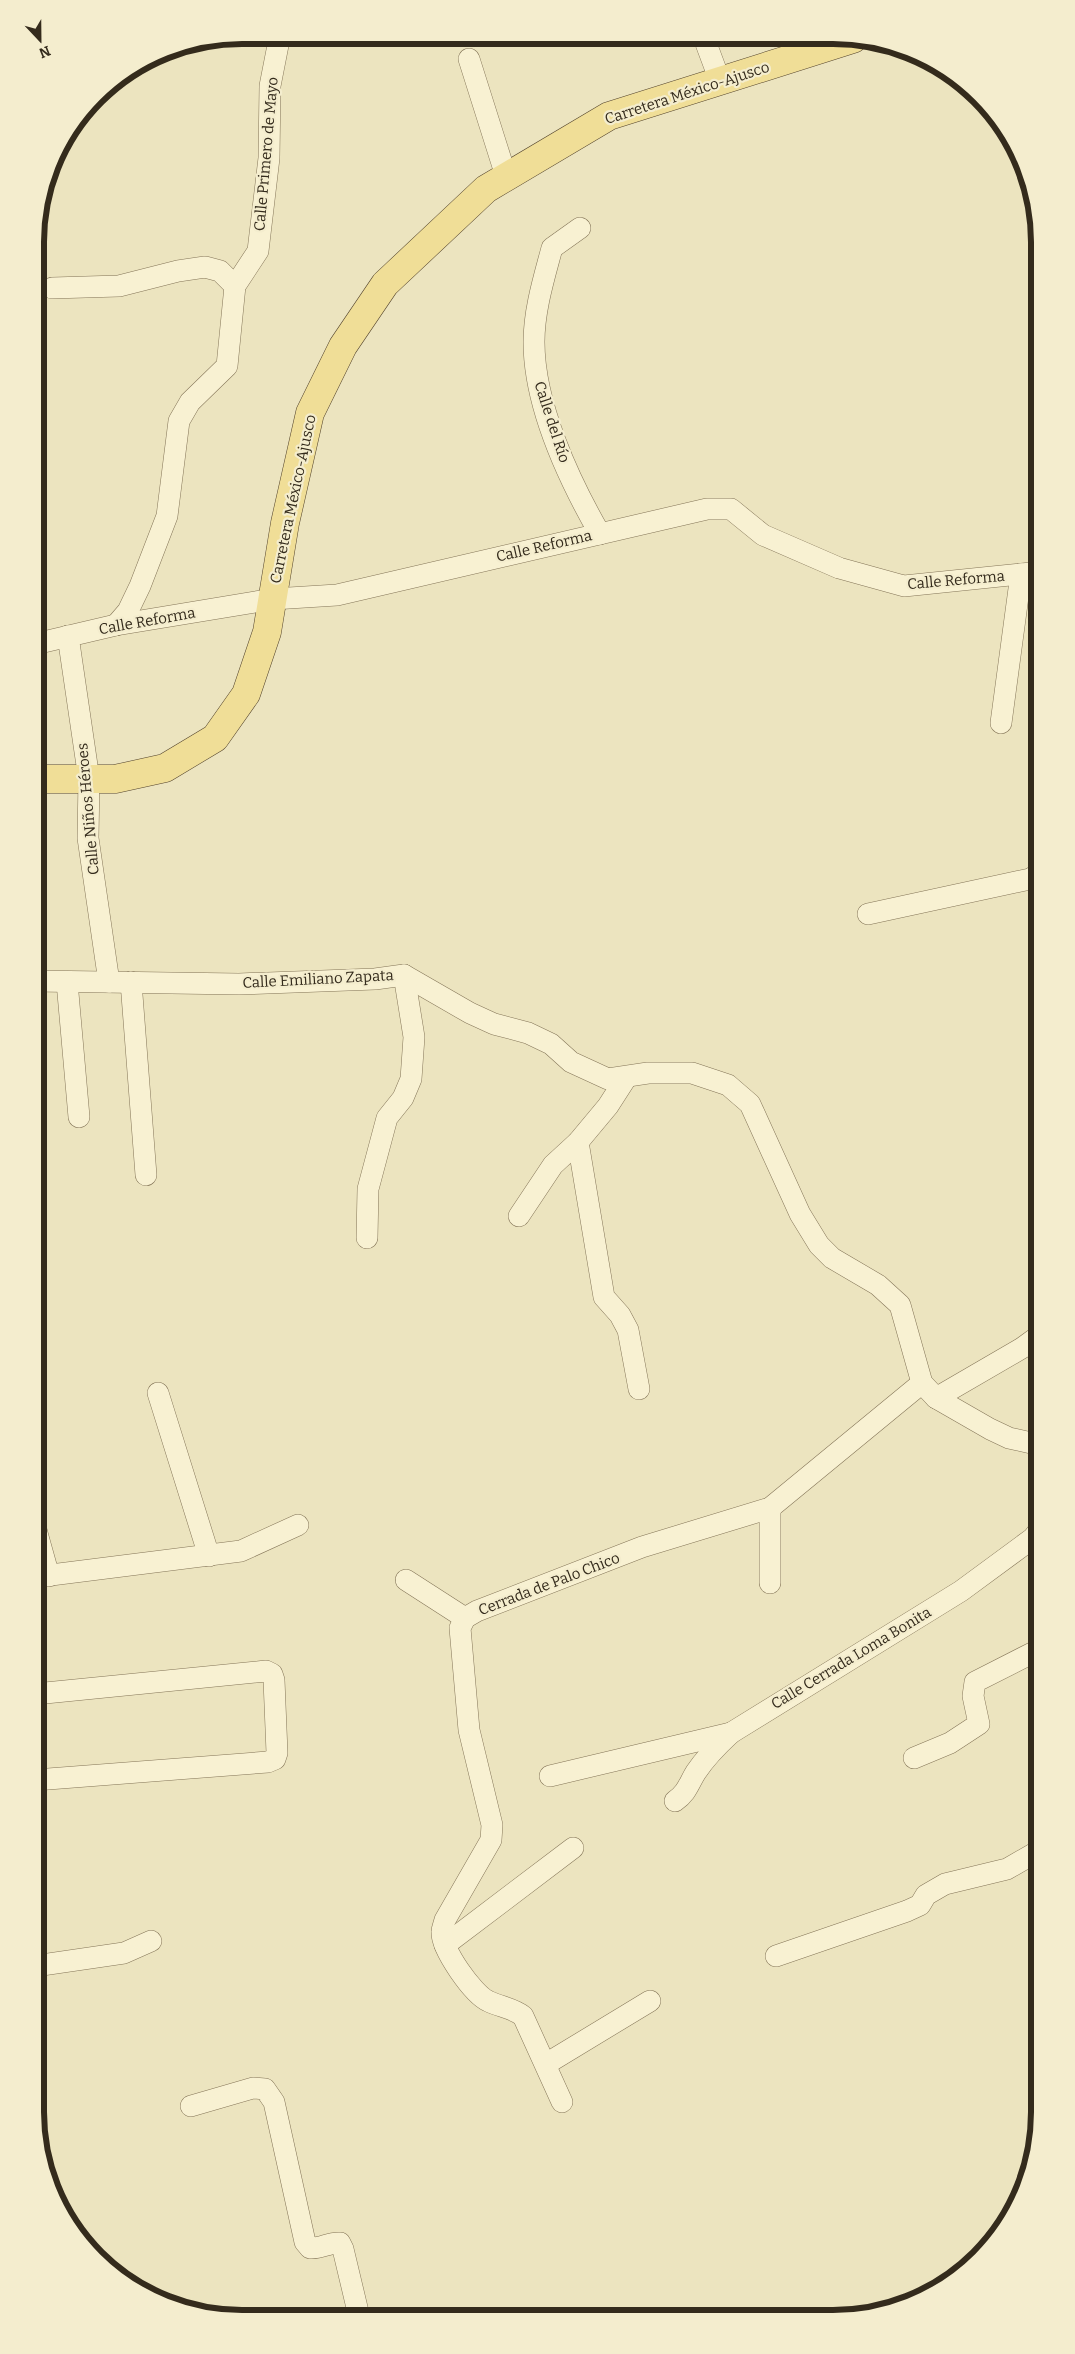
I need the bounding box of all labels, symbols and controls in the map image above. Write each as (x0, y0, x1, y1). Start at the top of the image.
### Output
north arrow (15, 15, 65, 65)
text: N (36, 42, 53, 62)
street label: Carretera México-Ajusco (602, 58, 772, 128)
street label: Calle Primero de Mayo (250, 76, 282, 232)
street label: Calle del Río (530, 379, 574, 465)
street label: Carretera México-Ajusco (266, 413, 320, 585)
street label: Calle Reforma (494, 526, 594, 566)
street label: Calle Reforma (906, 567, 1006, 593)
street label: Calle Reforma (97, 604, 197, 638)
street label: Calle Niños Héroes (73, 742, 103, 876)
street label: Calle Emiliano Zapata (242, 966, 394, 992)
street label: Cerrada de Palo Chico (476, 1549, 622, 1619)
street label: Calle Cerrada Loma Bonita (768, 1603, 934, 1713)

